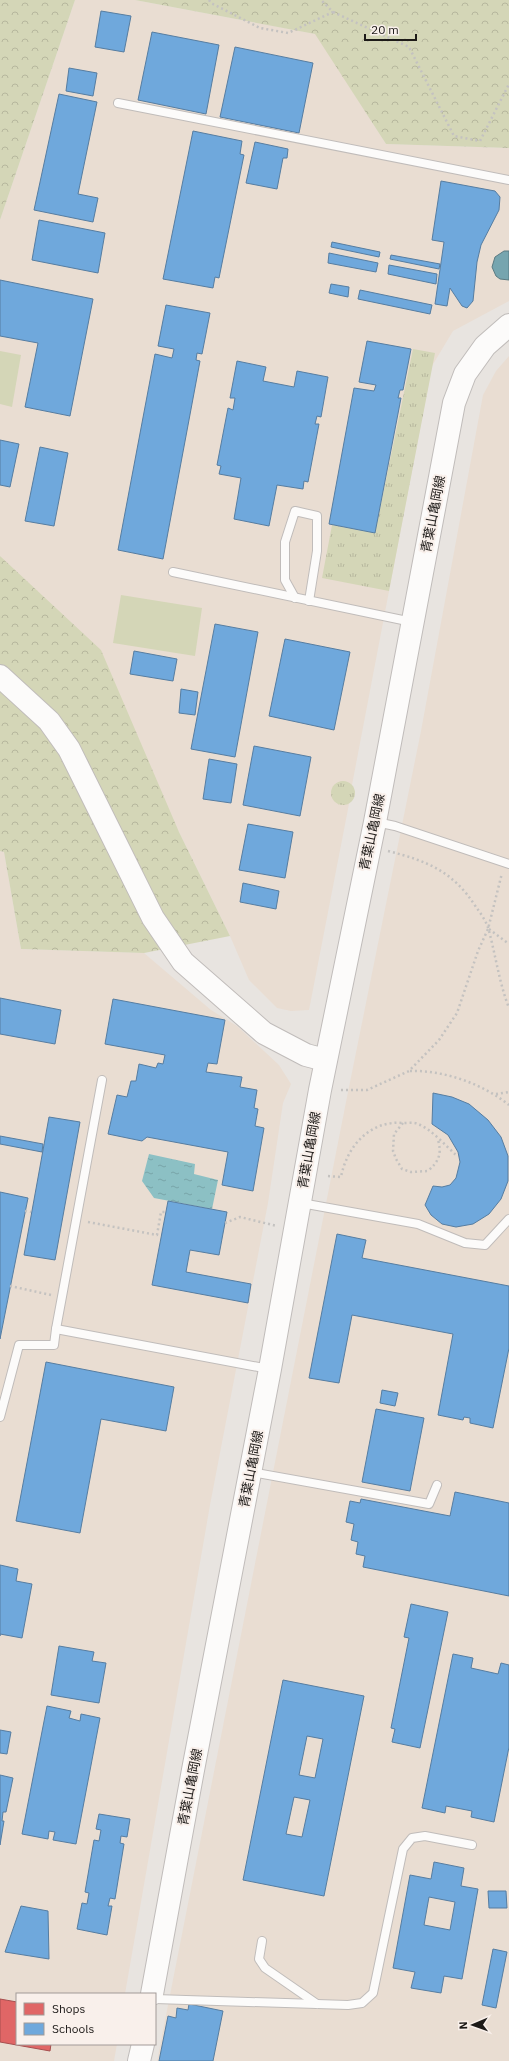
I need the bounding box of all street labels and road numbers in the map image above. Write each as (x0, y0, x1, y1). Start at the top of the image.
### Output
street label: 青葉山亀岡線 (417, 474, 449, 554)
street label: 青葉山亀岡線 (356, 792, 388, 872)
street label: 青葉山亀岡線 (294, 1110, 324, 1190)
street label: 青葉山亀岡線 (235, 1429, 267, 1509)
street label: 青葉山亀岡線 (174, 1747, 206, 1827)

